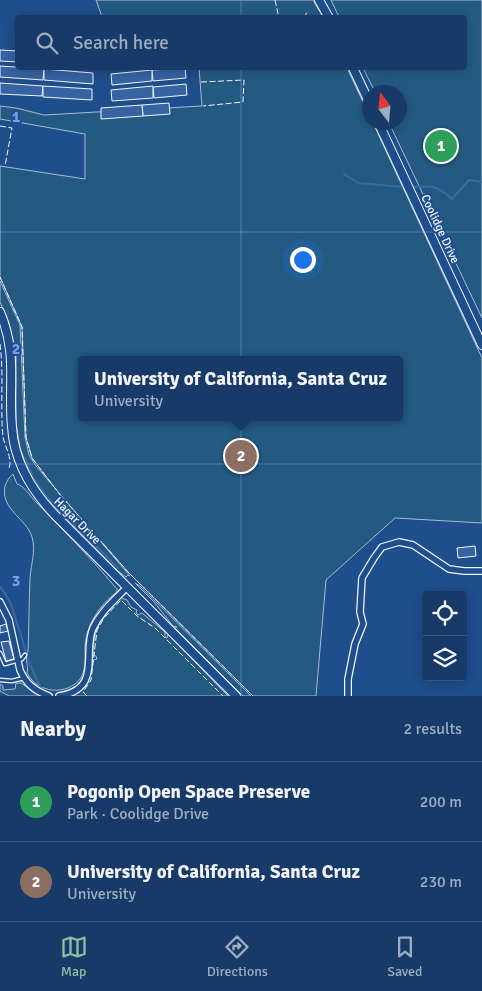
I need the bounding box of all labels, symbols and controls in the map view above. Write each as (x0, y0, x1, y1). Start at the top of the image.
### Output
search box (15, 15, 467, 70)
icon: search (33, 29, 61, 57)
text: Search here (73, 31, 169, 55)
north arrow (362, 85, 407, 130)
text: 1 (12, 107, 21, 127)
pin: 1 (425, 127, 457, 165)
street label: Coolidge Drive (417, 192, 463, 266)
your location (290, 247, 316, 273)
text: 2 (12, 339, 20, 359)
popup (78, 356, 403, 421)
text: University of California, Santa Cruz (94, 367, 387, 391)
text: University (94, 391, 163, 411)
pin: 2 (225, 437, 257, 475)
street label: Hagar Drive (50, 494, 104, 548)
text: 3 (12, 571, 20, 591)
map controls (422, 591, 467, 681)
button: locate (422, 591, 467, 636)
button: layers (422, 636, 467, 681)
text: Nearby (20, 716, 86, 742)
text: 2 results (403, 719, 462, 739)
text: Pogonip Open Space Preserve (67, 780, 310, 804)
text: 1 (32, 792, 40, 812)
text: 200 m (420, 792, 462, 812)
text: Park · Coolidge Drive (67, 804, 209, 824)
text: University of California, Santa Cruz (67, 860, 360, 884)
text: 2 (32, 872, 40, 892)
text: 230 m (420, 872, 462, 892)
text: University (67, 884, 136, 904)
tab: Map (60, 933, 88, 980)
tab: Directions (207, 933, 268, 980)
tab: Saved (387, 933, 422, 980)

